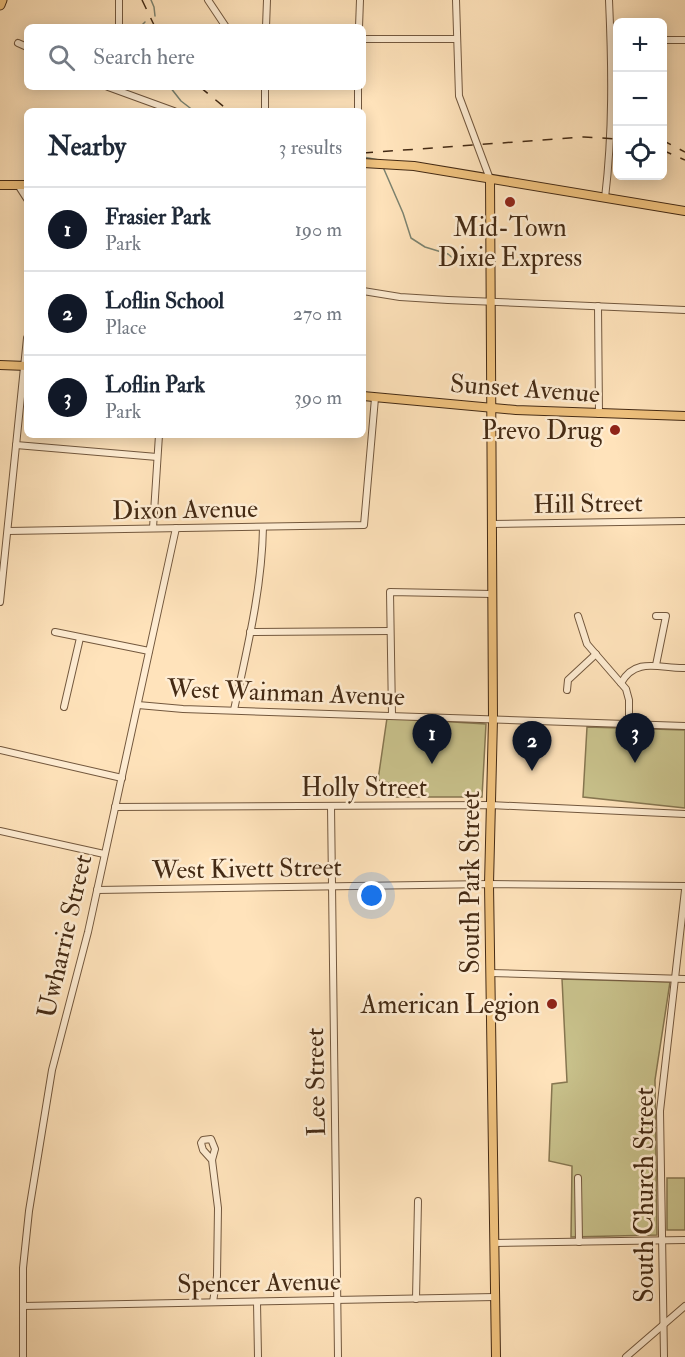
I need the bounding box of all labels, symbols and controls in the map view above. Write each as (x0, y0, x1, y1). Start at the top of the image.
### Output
map controls (613, 18, 667, 180)
button: + (613, 18, 667, 72)
search box (24, 24, 366, 90)
icon: search (45, 41, 78, 74)
text: Search here (93, 43, 195, 71)
button: − (613, 72, 667, 126)
button: locate (613, 126, 667, 180)
text: Nearby (48, 131, 126, 163)
text: 3 results (279, 135, 342, 160)
marker: Mid-Town Dixie Express (503, 195, 517, 209)
text: Frasier Park (105, 203, 211, 231)
place label: Mid-Town Dixie Express (438, 212, 582, 275)
text: 1 (64, 217, 71, 242)
text: 190 m (295, 217, 342, 242)
text: Park (105, 231, 141, 256)
text: Loflin School (105, 287, 224, 315)
text: 2 (62, 301, 73, 326)
text: 270 m (293, 301, 342, 326)
text: Place (105, 315, 146, 340)
street label: Sunset Avenue (449, 368, 601, 410)
text: Loflin Park (105, 371, 205, 399)
text: 3 (64, 385, 71, 410)
text: 390 m (294, 385, 342, 410)
text: Park (105, 399, 141, 424)
place label: Prevo Drug (481, 415, 604, 447)
marker: Prevo Drug (608, 423, 622, 437)
street label: Hill Street (533, 487, 643, 521)
street label: Dixon Avenue (112, 493, 258, 527)
street label: West Wainman Avenue (165, 673, 406, 713)
pin: 1 (412, 714, 452, 764)
pin: 3 (616, 714, 654, 763)
pin: 2 (512, 722, 552, 771)
street label: Holly Street (301, 772, 427, 804)
street label: South Park Street (455, 790, 487, 974)
street label: Uwharrie Street (31, 851, 99, 1021)
street label: West Kivett Street (151, 851, 342, 887)
your location (357, 881, 386, 910)
place label: American Legion (360, 989, 540, 1021)
marker: American Legion (545, 997, 559, 1011)
street label: Lee Street (299, 1027, 333, 1137)
street label: South Church Street (629, 1087, 661, 1303)
street label: Spencer Avenue (177, 1266, 341, 1301)

